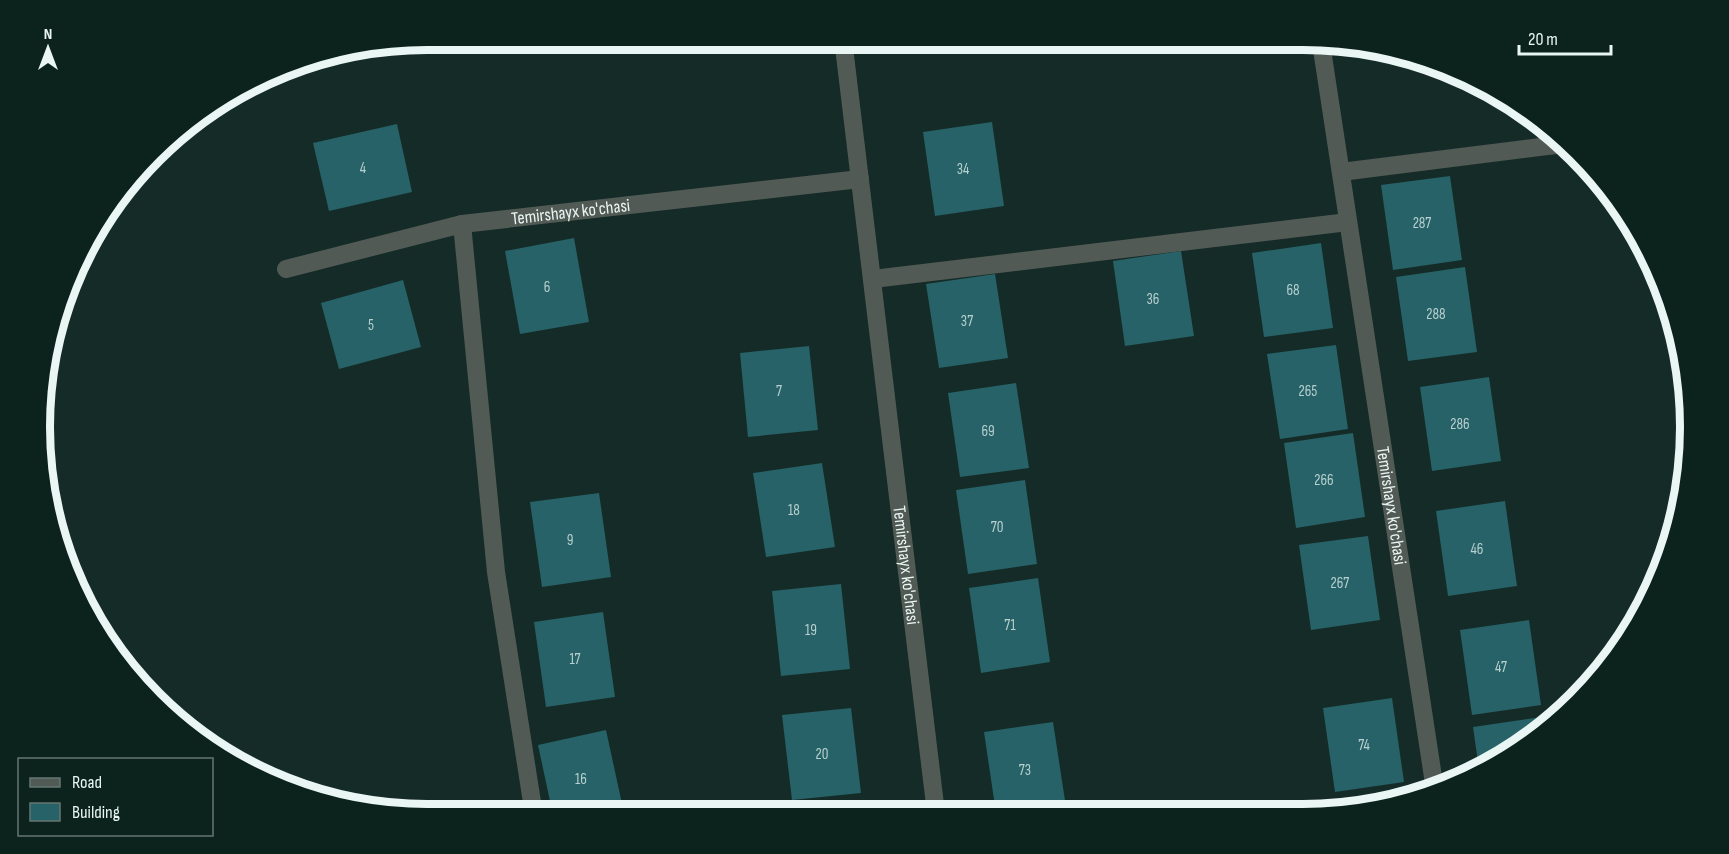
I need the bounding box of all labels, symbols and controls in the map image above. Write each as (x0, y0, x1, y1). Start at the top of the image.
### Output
north arrow (18, 18, 78, 78)
scale bar (1519, 18, 1610, 56)
text: N (44, 25, 52, 44)
text: 20 m (1528, 29, 1558, 50)
house number: 4 (360, 159, 366, 178)
house number: 34 (957, 160, 969, 179)
street label: Temirshayx ko'chasi (510, 195, 631, 229)
house number: 287 (1413, 214, 1431, 233)
house number: 6 (544, 278, 550, 297)
house number: 68 (1286, 281, 1300, 300)
house number: 36 (1147, 290, 1159, 309)
house number: 288 (1426, 305, 1446, 324)
house number: 37 (961, 312, 973, 331)
house number: 5 (368, 316, 374, 335)
house number: 7 (776, 382, 782, 401)
house number: 265 (1299, 382, 1317, 401)
house number: 286 (1450, 415, 1470, 434)
house number: 69 (981, 422, 995, 441)
street label: Temirshayx ko'chasi (1372, 445, 1411, 566)
house number: 266 (1314, 471, 1334, 490)
house number: 18 (788, 501, 800, 520)
street label: Temirshayx ko'chasi (889, 505, 924, 626)
house number: 70 (991, 518, 1003, 537)
house number: 9 (567, 531, 573, 550)
house number: 46 (1471, 540, 1483, 559)
house number: 267 (1331, 574, 1349, 593)
house number: 71 (1004, 616, 1016, 635)
house number: 19 (805, 621, 817, 640)
house number: 17 (569, 650, 581, 669)
house number: 47 (1495, 658, 1507, 677)
house number: 74 (1358, 736, 1370, 755)
house number: 20 (816, 745, 828, 764)
legend (18, 758, 213, 836)
house number: 73 (1019, 761, 1031, 780)
house number: 16 (575, 770, 587, 789)
text: Road (72, 772, 102, 793)
text: Building (72, 802, 120, 823)

